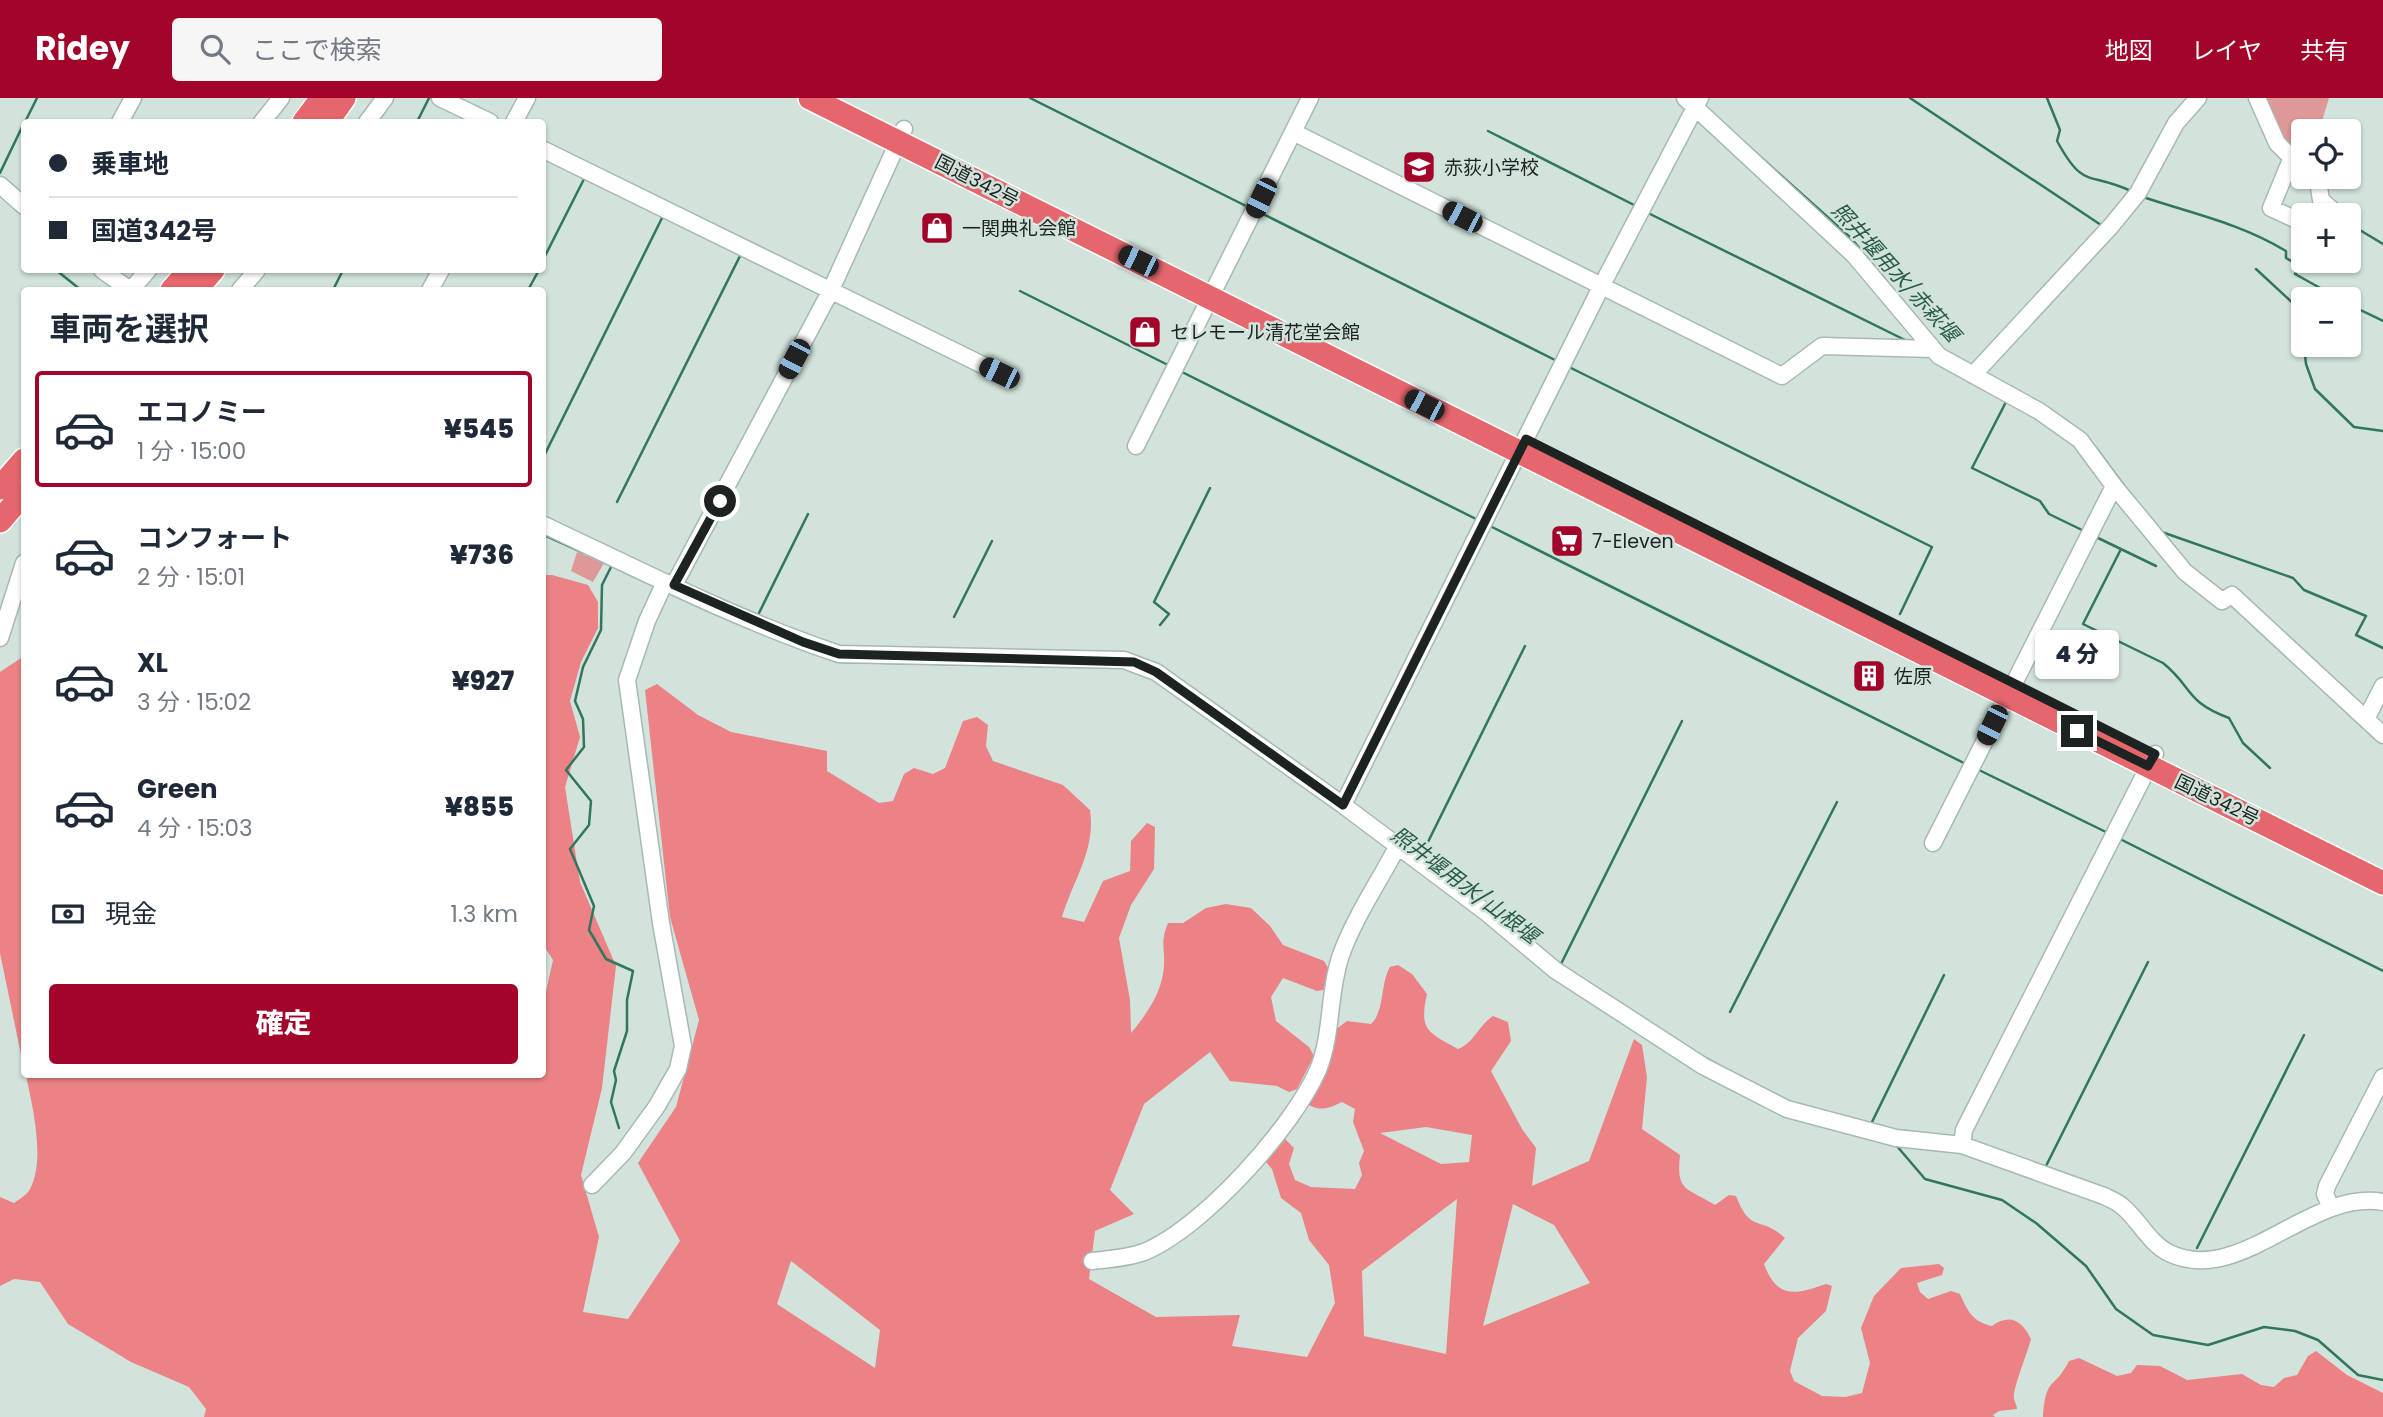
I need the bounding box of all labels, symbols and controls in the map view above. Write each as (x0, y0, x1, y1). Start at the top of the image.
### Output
search box (172, 18, 662, 81)
text: Ridey (35, 25, 130, 72)
icon: search (196, 30, 234, 68)
text: ここで検索 (252, 32, 382, 68)
text: 地図 (2105, 34, 2153, 67)
text: レイヤ (2191, 34, 2262, 67)
text: 共有 (2300, 34, 2348, 67)
map controls (2291, 119, 2361, 357)
button: locate (2291, 119, 2361, 189)
text: 乗車地 (91, 146, 169, 182)
street label: 国道342号 (930, 148, 1024, 214)
school or university icon: 赤荻小学校 (1400, 148, 1438, 186)
place label: 赤荻小学校 (1444, 154, 1539, 181)
car (1243, 175, 1280, 221)
water label: 照井堰用水/赤萩堰 (1826, 196, 1969, 351)
car (1439, 198, 1486, 236)
button: + (2291, 203, 2361, 273)
shop icon: 一関典礼会館 (918, 209, 956, 247)
text: 国道342号 (91, 213, 217, 249)
place label: 一関典礼会館 (962, 215, 1076, 242)
car (1115, 242, 1162, 280)
button: − (2291, 287, 2361, 357)
text: 車両を選択 (49, 306, 209, 351)
shop icon: セレモール清花堂会館 (1126, 313, 1164, 351)
place label: セレモール清花堂会館 (1170, 319, 1360, 346)
car (775, 336, 814, 382)
car (976, 354, 1023, 392)
car (1401, 386, 1448, 424)
text: エコノミー (137, 394, 267, 430)
icon: car (53, 398, 116, 461)
text: ¥545 (444, 411, 514, 447)
text: 1 分 · 15:00 (137, 435, 246, 467)
route start (704, 485, 736, 517)
text: コンフォート (137, 520, 292, 556)
supermarket icon: 7-Eleven (1548, 522, 1586, 560)
icon: car (53, 524, 116, 587)
place label: 7-Eleven (1592, 528, 1674, 555)
text: ¥736 (450, 537, 514, 573)
text: 2 分 · 15:01 (137, 561, 245, 593)
callout: 4 分 (2035, 630, 2119, 678)
text: 4 分 (2055, 638, 2099, 670)
text: XL (137, 645, 168, 681)
icon: car (53, 650, 116, 713)
building icon: 佐原 (1850, 657, 1888, 695)
text: ¥927 (452, 663, 514, 699)
place label: 佐原 (1894, 663, 1932, 690)
text: 3 分 · 15:02 (137, 686, 251, 718)
car (1974, 702, 2011, 748)
route end (2061, 715, 2093, 747)
street label: 国道342号 (2170, 768, 2264, 832)
text: Green (137, 771, 218, 807)
icon: car (53, 776, 116, 839)
text: ¥855 (445, 789, 514, 825)
text: 4 分 · 15:03 (137, 812, 252, 844)
water label: 照井堰用水/山根堰 (1385, 820, 1548, 953)
icon: cash (49, 895, 87, 933)
text: 現金 (105, 896, 157, 932)
text: 1.3 km (451, 898, 518, 930)
button: 確定 (49, 984, 518, 1064)

